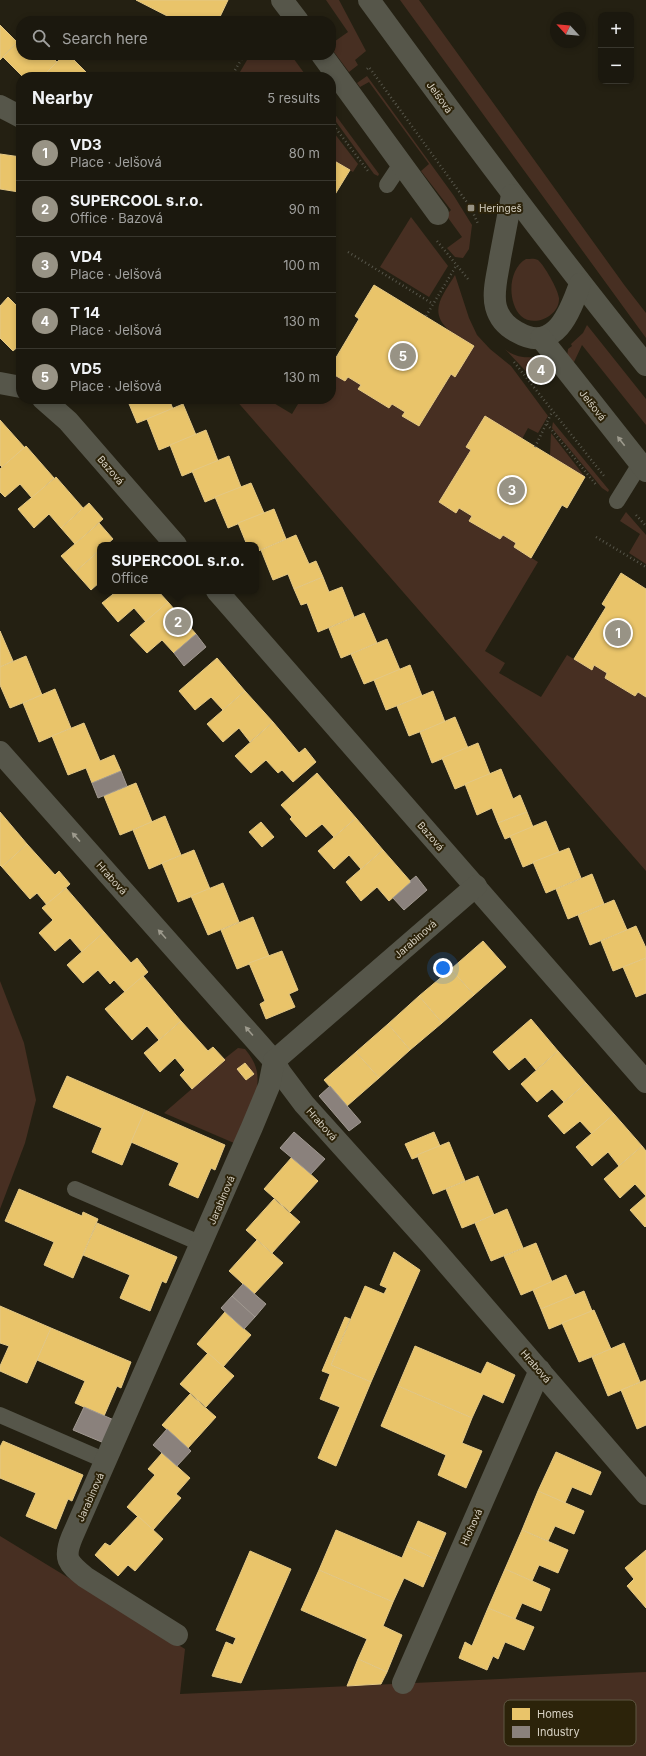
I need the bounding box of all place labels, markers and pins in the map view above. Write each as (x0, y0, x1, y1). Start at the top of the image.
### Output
place label: Heringeš (479, 202, 522, 214)
marker: Heringeš (466, 203, 476, 213)
pin: 5 (390, 341, 416, 371)
pin: 4 (528, 355, 554, 385)
pin: 3 (499, 475, 525, 505)
pin: 2 (165, 607, 191, 637)
pin: 1 (605, 618, 631, 648)

